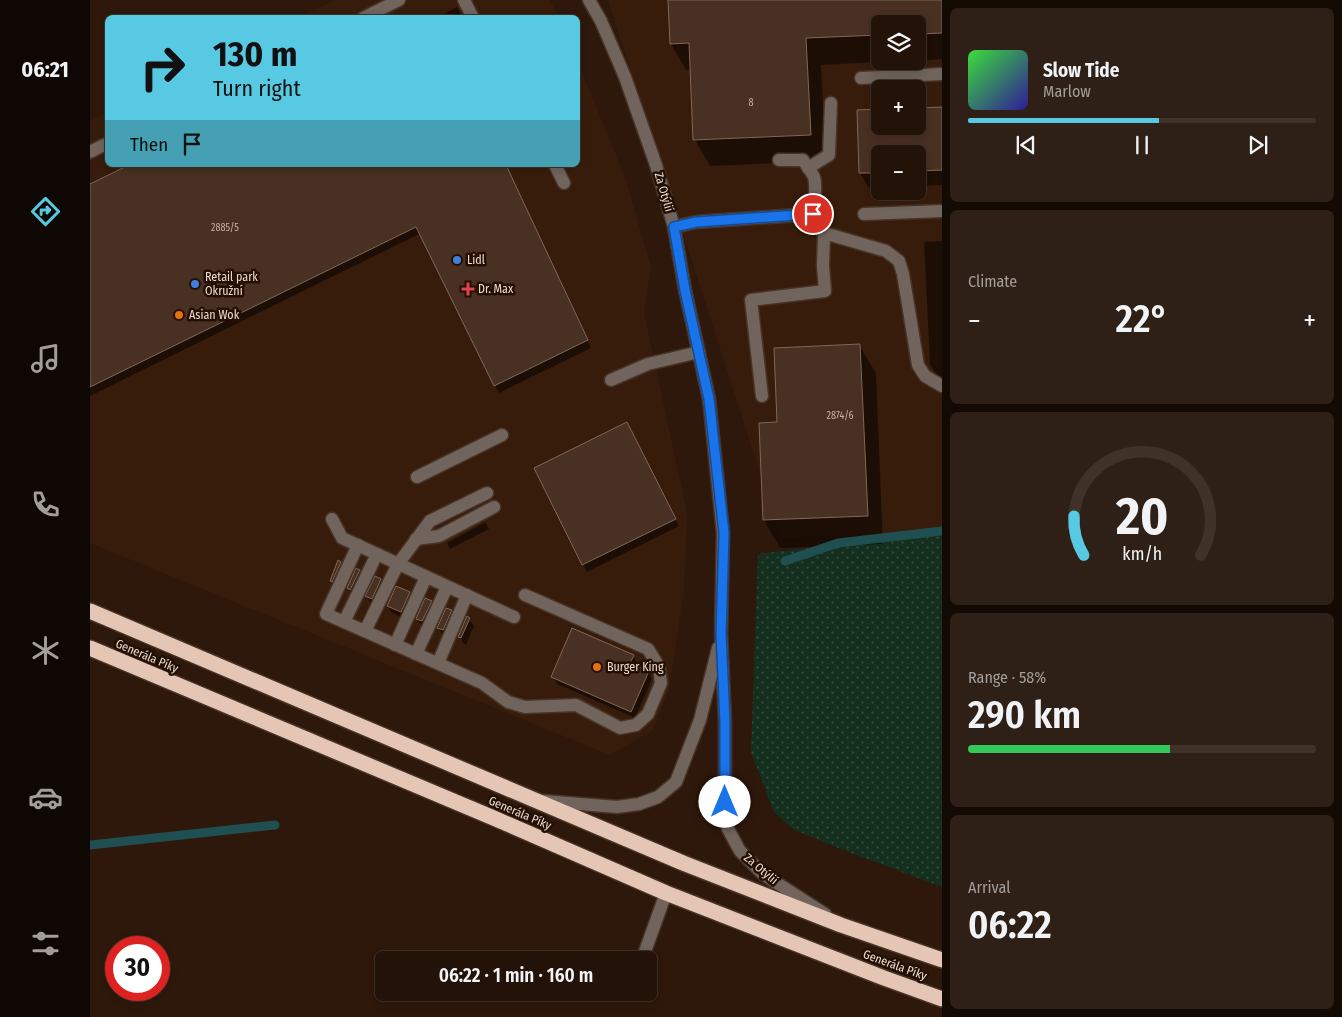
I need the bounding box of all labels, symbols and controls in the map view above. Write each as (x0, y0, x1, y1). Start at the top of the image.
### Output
map controls (871, 15, 926, 200)
button: layers (871, 15, 926, 70)
text: 130 m (213, 33, 297, 75)
icon: right (130, 35, 195, 100)
text: 06:21 (21, 56, 69, 83)
text: Slow Tide (1043, 59, 1119, 82)
text: Turn right (213, 75, 301, 102)
button: + (871, 80, 926, 135)
text: Marlow (1043, 82, 1091, 101)
house number: 8 (749, 97, 754, 109)
icon: arrive (178, 130, 206, 158)
icon: previous (1012, 131, 1040, 159)
icon: pause (1128, 131, 1156, 159)
icon: next (1244, 131, 1272, 159)
text: Then (130, 133, 168, 156)
button: − (871, 145, 926, 200)
street label: Za Otýlií (652, 171, 676, 213)
pin (792, 193, 834, 235)
icon: directions (28, 194, 63, 229)
icon: arrive (799, 200, 827, 228)
house number: 2885/5 (211, 222, 239, 234)
place label: Lidl (467, 253, 485, 267)
marker: Lidl (451, 254, 463, 266)
place label: Retail park Okružní (205, 270, 258, 298)
text: Climate (968, 272, 1017, 291)
marker: Retail park Okružní (189, 278, 201, 290)
place label: Dr. Max (478, 282, 514, 296)
marker: Dr. Max (462, 283, 474, 295)
text: 22° (1116, 296, 1168, 342)
text: − (968, 304, 981, 337)
text: + (1303, 304, 1316, 337)
place label: Asian Wok (189, 308, 240, 322)
marker: Asian Wok (173, 309, 185, 321)
icon: music (28, 341, 63, 376)
house number: 2874/6 (827, 410, 854, 422)
text: 20 (1115, 485, 1168, 548)
icon: phone (28, 487, 63, 522)
text: km/h (1122, 543, 1162, 565)
icon: climate (28, 633, 63, 668)
street label: Generála Píky (113, 636, 181, 676)
place label: Burger King (607, 660, 664, 674)
marker: Burger King (591, 661, 603, 673)
text: Range · 58% (968, 668, 1046, 687)
text: 290 km (968, 692, 1081, 738)
position arrow (698, 775, 750, 827)
icon: car (28, 780, 63, 815)
street label: Generála Píky (486, 793, 554, 833)
street label: Za Otýlií (741, 851, 781, 887)
text: Arrival (968, 878, 1010, 897)
text: 06:22 (968, 902, 1052, 948)
icon: filters (28, 926, 63, 961)
speed limit sign: 30 (105, 936, 170, 1001)
street label: Generála Píky (861, 947, 929, 983)
text: 06:22 · 1 min · 160 m (439, 964, 593, 987)

